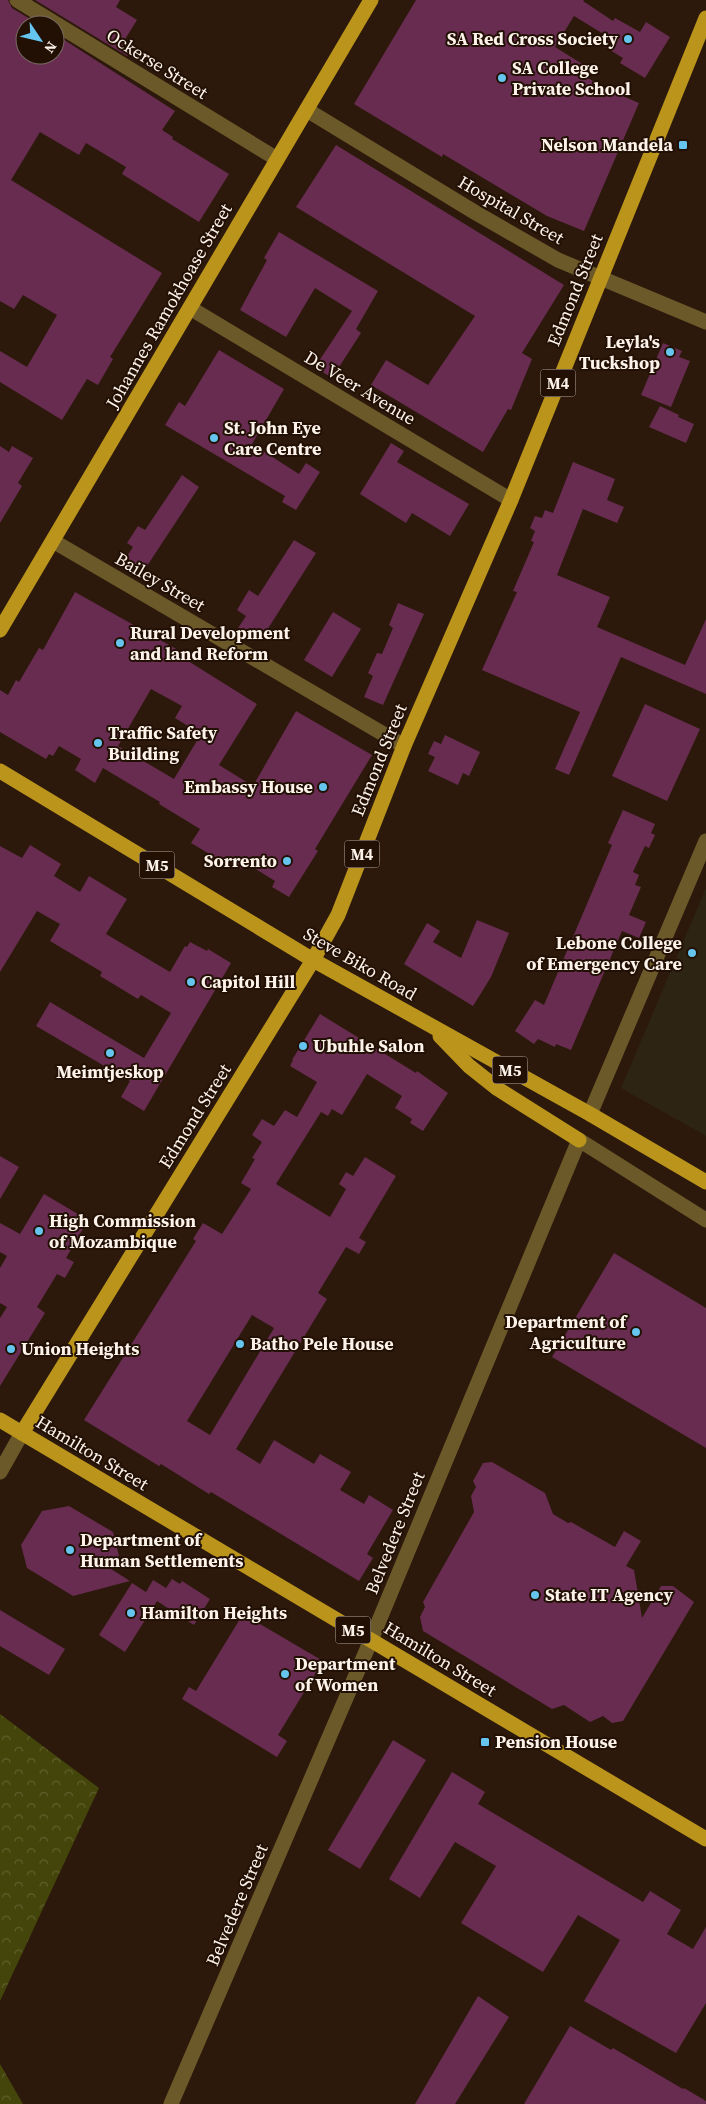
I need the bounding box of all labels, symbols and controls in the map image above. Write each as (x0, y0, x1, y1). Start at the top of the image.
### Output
north arrow (15, 15, 65, 65)
street label: Ockerse Street (102, 22, 213, 105)
place label: SA Red Cross Society (447, 26, 618, 51)
marker: SA Red Cross Society (622, 33, 634, 45)
text: N (40, 38, 62, 57)
place label: SA College Private School (512, 55, 631, 101)
marker: SA College Private School (496, 72, 508, 84)
place label: Nelson Mandela (541, 132, 673, 157)
marker: Nelson Mandela (677, 139, 689, 151)
street label: Hospital Street (454, 169, 569, 250)
street label: Johannes Ramokhoase Street (99, 198, 238, 414)
street label: Edmond Street (541, 230, 608, 350)
place label: Leyla's Tuckshop (579, 329, 660, 375)
street label: De Veer Avenue (300, 344, 421, 431)
marker: Leyla's Tuckshop (664, 346, 676, 358)
road number: M4 (540, 369, 576, 396)
place label: St. John Eye Care Centre (224, 415, 321, 461)
marker: St. John Eye Care Centre (208, 432, 220, 444)
street label: Bailey Street (111, 546, 210, 618)
place label: Rural Development and land Reform (130, 620, 291, 666)
marker: Rural Development and land Reform (114, 637, 126, 649)
street label: Edmond Street (345, 700, 412, 820)
place label: Traffic Safety Building (108, 720, 218, 766)
marker: Traffic Safety Building (92, 737, 104, 749)
place label: Embassy House (184, 774, 313, 799)
marker: Embassy House (317, 781, 329, 793)
road number: M4 (344, 841, 380, 868)
place label: Sorrento (204, 848, 277, 873)
road number: M5 (140, 852, 174, 878)
marker: Sorrento (281, 855, 293, 867)
street label: Steve Biko Road (299, 921, 422, 1006)
place label: Lebone College of Emergency Care (526, 930, 682, 976)
marker: Lebone College of Emergency Care (686, 947, 698, 959)
place label: Capitol Hill (201, 969, 296, 994)
marker: Capitol Hill (185, 976, 197, 988)
place label: Ubuhle Salon (313, 1033, 425, 1058)
marker: Ubuhle Salon (297, 1040, 309, 1052)
marker: Meimtjeskop (104, 1047, 116, 1059)
road number: M5 (492, 1056, 528, 1084)
place label: Meimtjeskop (56, 1059, 164, 1084)
street label: Edmond Street (152, 1059, 237, 1173)
place label: High Commission of Mozambique (49, 1208, 196, 1254)
marker: High Commission of Mozambique (33, 1225, 45, 1237)
place label: Department of Agriculture (505, 1309, 628, 1355)
marker: Department of Agriculture (630, 1326, 642, 1338)
place label: Batho Pele House (250, 1331, 394, 1356)
place label: Union Heights (21, 1336, 139, 1361)
marker: Batho Pele House (234, 1338, 246, 1350)
marker: Union Heights (5, 1343, 17, 1355)
street label: Hamilton Street (31, 1409, 153, 1496)
street label: Belvedere Street (359, 1468, 431, 1598)
place label: Department of Human Settlements (80, 1527, 243, 1573)
marker: Department of Human Settlements (64, 1544, 76, 1556)
place label: State IT Agency (545, 1582, 673, 1607)
marker: State IT Agency (529, 1589, 541, 1601)
place label: Hamilton Heights (141, 1600, 287, 1625)
marker: Hamilton Heights (125, 1607, 137, 1619)
street label: Hamilton Street (379, 1615, 501, 1702)
road number: M5 (336, 1616, 370, 1644)
place label: Department of Women (295, 1651, 396, 1697)
marker: Department of Women (279, 1668, 291, 1680)
place label: Pension House (495, 1729, 617, 1754)
marker: Pension House (479, 1736, 491, 1748)
street label: Belvedere Street (200, 1840, 274, 1970)

